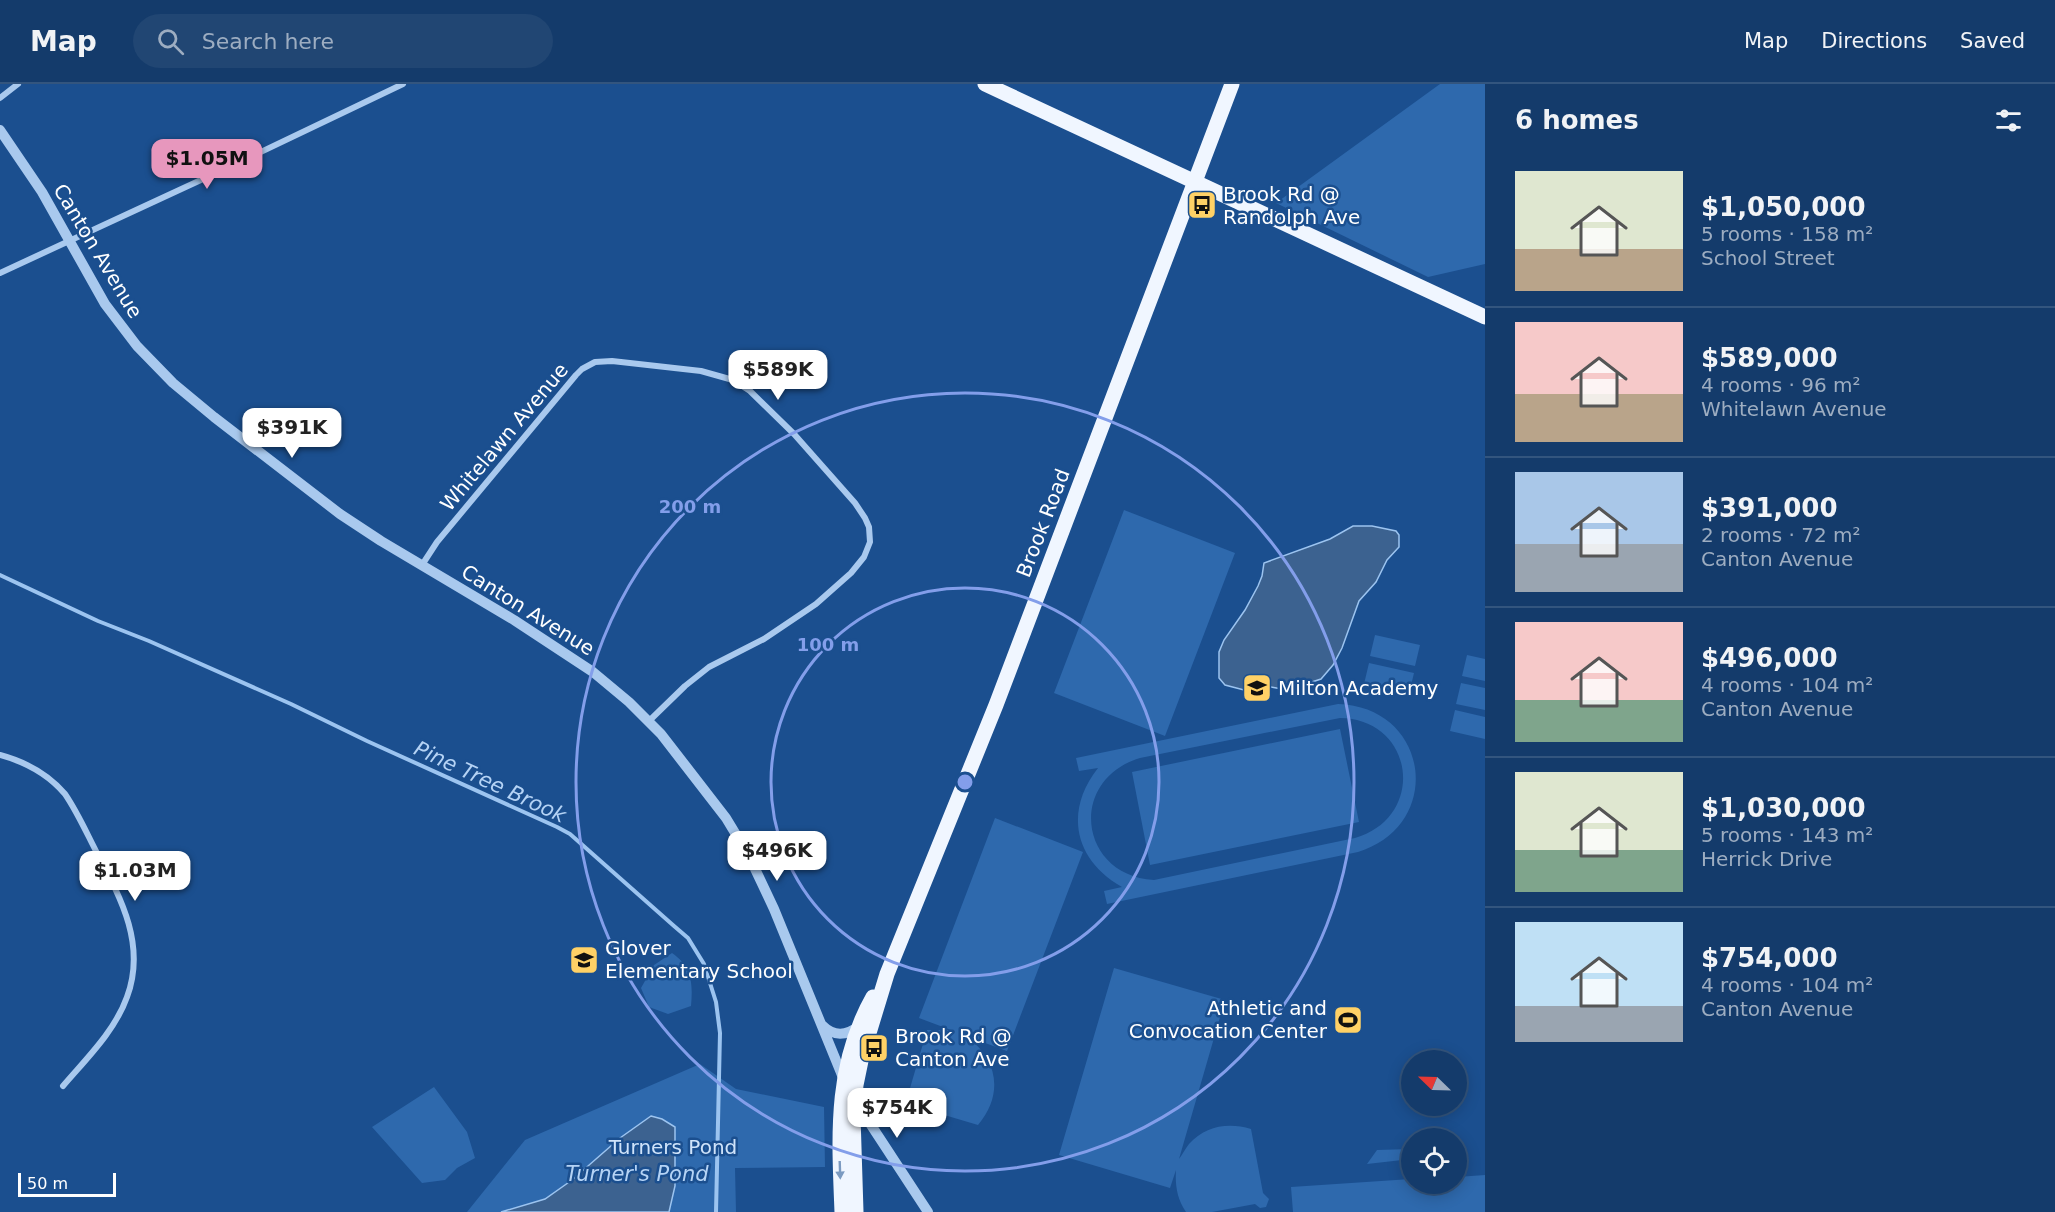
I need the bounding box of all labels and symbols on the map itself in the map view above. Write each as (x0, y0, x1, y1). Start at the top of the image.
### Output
pin: $1.05M (158, 139, 256, 190)
street label: Canton Avenue (48, 180, 148, 322)
place label: Brook Rd @ Randolph Ave (1223, 182, 1360, 229)
bus stop icon: Brook Rd @ Randolph Ave (1186, 189, 1218, 221)
pin: $589K (736, 350, 820, 401)
street label: Whitelawn Avenue (435, 358, 573, 516)
pin: $391K (250, 408, 334, 459)
street label: Brook Road (1011, 465, 1075, 581)
text: 200 m (659, 496, 721, 517)
street label: Canton Avenue (457, 559, 599, 661)
text: 100 m (797, 634, 859, 655)
school or university icon: Milton Academy (1241, 672, 1273, 704)
place label: Milton Academy (1278, 676, 1439, 700)
water label: Pine Tree Brook (410, 736, 570, 828)
centre of rings (955, 772, 975, 792)
pin: $496K (735, 831, 819, 882)
pin: $1.03M (86, 851, 184, 902)
place label: Glover Elementary School (605, 936, 793, 983)
school or university icon: Glover Elementary School (568, 944, 600, 976)
place label: Athletic and Convocation Center (1129, 996, 1328, 1043)
sports icon: Athletic and Convocation Center (1332, 1004, 1364, 1036)
place label: Brook Rd @ Canton Ave (895, 1024, 1012, 1071)
bus stop icon: Brook Rd @ Canton Ave (858, 1032, 890, 1064)
north arrow (1401, 1050, 1467, 1116)
pin: $754K (855, 1088, 939, 1139)
park label: Turners Pond (608, 1135, 737, 1159)
one-way arrow (836, 1160, 845, 1179)
water label: Turner's Pond (565, 1162, 709, 1186)
scale bar (18, 1170, 116, 1198)

